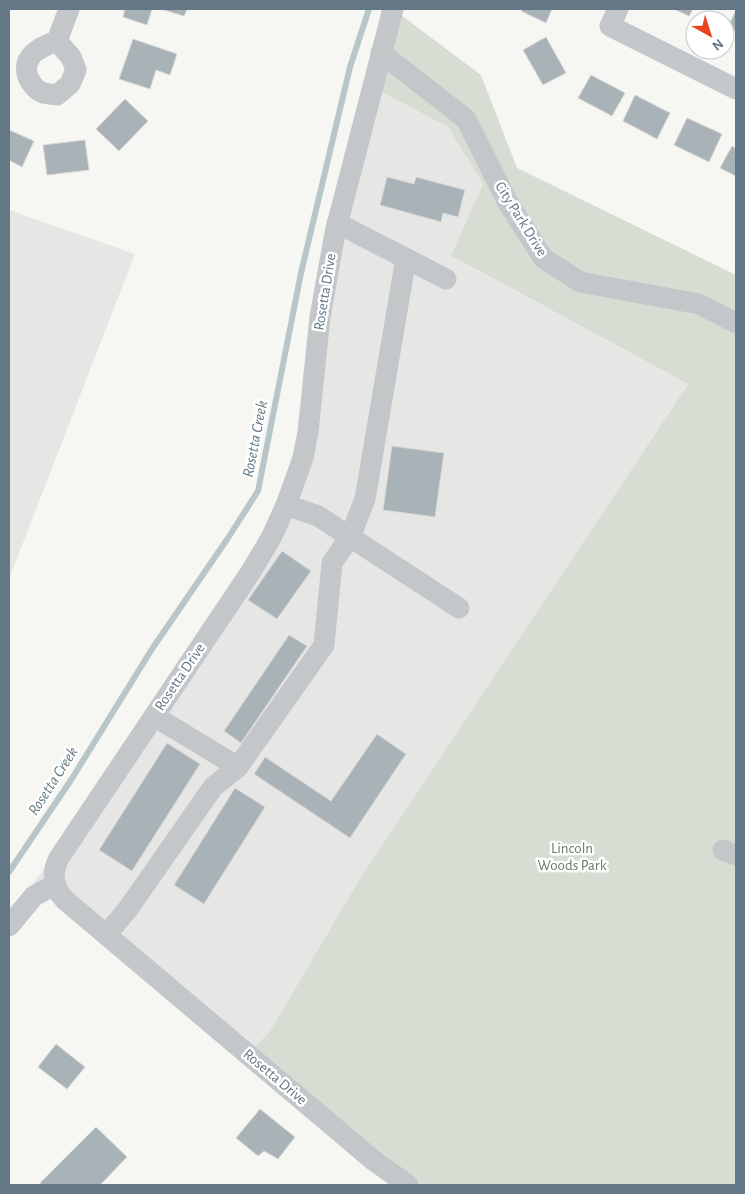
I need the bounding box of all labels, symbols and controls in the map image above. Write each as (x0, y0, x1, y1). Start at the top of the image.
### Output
north arrow (685, 10, 735, 60)
text: N (709, 36, 726, 53)
street label: City Park Drive (492, 179, 550, 259)
street label: Rosetta Drive (312, 252, 339, 332)
water label: Rosetta Creek (240, 399, 270, 479)
street label: Rosetta Drive (152, 640, 208, 713)
water label: Rosetta Creek (25, 744, 81, 818)
park label: Lincoln Woods Park (537, 841, 607, 873)
street label: Rosetta Drive (240, 1046, 310, 1108)

